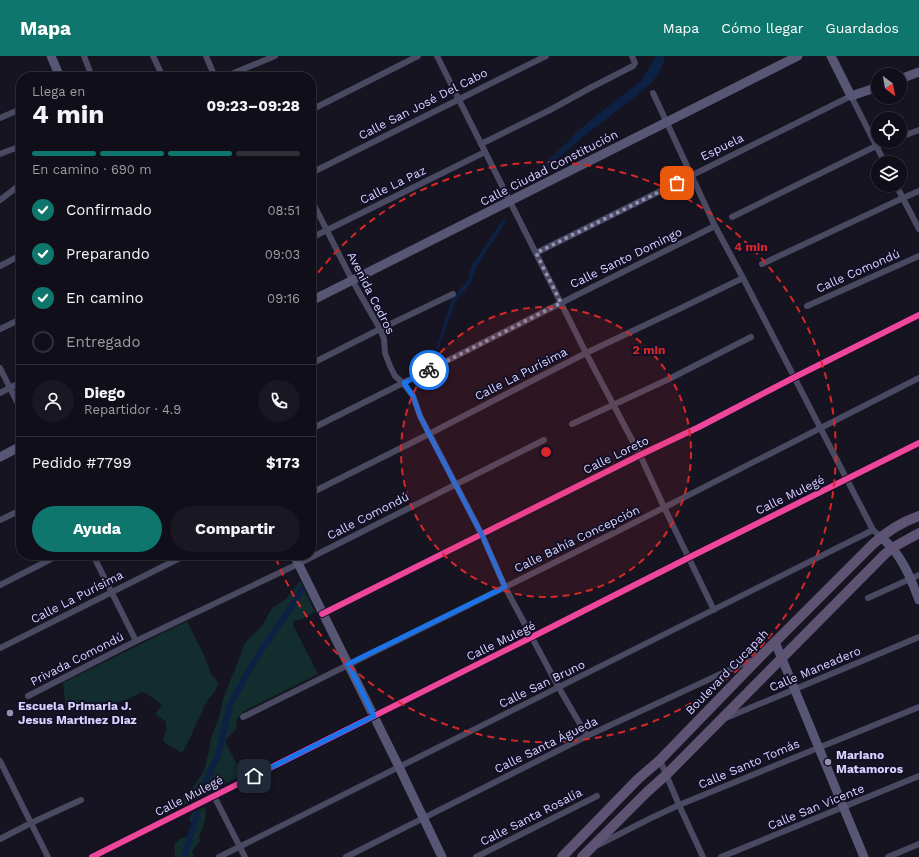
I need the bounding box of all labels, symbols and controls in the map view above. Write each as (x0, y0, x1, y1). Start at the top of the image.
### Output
text: Mapa (20, 17, 71, 40)
text: Mapa (663, 20, 699, 36)
text: Cómo llegar (721, 20, 804, 36)
text: Guardados (826, 20, 899, 36)
street label: Calle San José Del Cabo (356, 65, 490, 143)
north arrow (871, 68, 907, 104)
map controls (871, 68, 907, 192)
text: Llega en (32, 84, 85, 99)
text: 09:23–09:28 (207, 97, 300, 115)
text: 4 min (32, 99, 104, 129)
button: locate (871, 112, 907, 148)
street label: Calle Ciudad Constitución (478, 127, 620, 209)
street label: Espuela (698, 130, 746, 163)
button: layers (871, 156, 907, 192)
text: En camino · 690 m (32, 162, 152, 177)
street label: Calle La Paz (358, 163, 428, 207)
pin (660, 166, 694, 200)
icon: bag (666, 172, 688, 194)
icon: check (32, 199, 54, 221)
text: Confirmado (66, 201, 152, 219)
text: 08:51 (267, 203, 300, 218)
street label: Calle Santo Domingo (568, 225, 684, 291)
text: 4 min (734, 240, 768, 254)
icon: check (32, 243, 54, 265)
text: Preparando (66, 245, 150, 263)
street label: Calle Comondú (814, 246, 902, 296)
text: 09:03 (265, 247, 300, 262)
street label: Avenida Cedros (344, 250, 398, 336)
icon: check (32, 287, 54, 309)
text: En camino (66, 289, 143, 307)
text: 09:16 (267, 291, 300, 306)
text: Entregado (66, 333, 140, 351)
text: 2 min (633, 343, 665, 357)
street label: Calle La Purísima (472, 345, 570, 403)
courier (409, 350, 449, 390)
icon: bike (418, 359, 440, 381)
button: person (32, 380, 74, 422)
button: phone (258, 380, 300, 422)
text: Diego (84, 384, 125, 402)
text: Repartidor · 4.9 (84, 402, 181, 417)
street label: Calle Loreto (581, 433, 651, 477)
centre of rings (539, 445, 553, 459)
text: Pedido #7799 (32, 454, 132, 472)
text: $173 (266, 454, 300, 472)
street label: Calle Mulegé (753, 472, 827, 518)
street label: Calle Comondú (325, 489, 411, 543)
street label: Calle Bahía Concepción (512, 503, 642, 575)
button: Ayuda (32, 506, 162, 552)
button: Compartir (170, 506, 300, 552)
street label: Calle La Purísima (28, 568, 126, 626)
street label: Calle Mulegé (464, 618, 538, 664)
street label: Boulevard Cucapah (683, 627, 771, 717)
street label: Privada Comondú (28, 629, 126, 689)
street label: Calle Maneadero (767, 643, 863, 695)
street label: Calle San Bruno (497, 657, 587, 711)
place label: Escuela Primaria J. Jesus Martinez Diaz (18, 699, 137, 727)
marker: Escuela Primaria J. Jesus Martinez Diaz (5, 708, 15, 718)
street label: Calle Santa Águeda (492, 714, 600, 776)
street label: Calle Santo Tomás (696, 736, 802, 792)
place label: Mariano Matamoros (836, 748, 904, 776)
marker: Mariano Matamoros (823, 757, 833, 767)
pin (237, 759, 271, 793)
icon: home (243, 765, 265, 787)
street label: Calle Mulegé (152, 773, 226, 819)
street label: Calle San Vicente (766, 781, 866, 833)
street label: Calle Santa Rosalía (478, 785, 584, 849)

